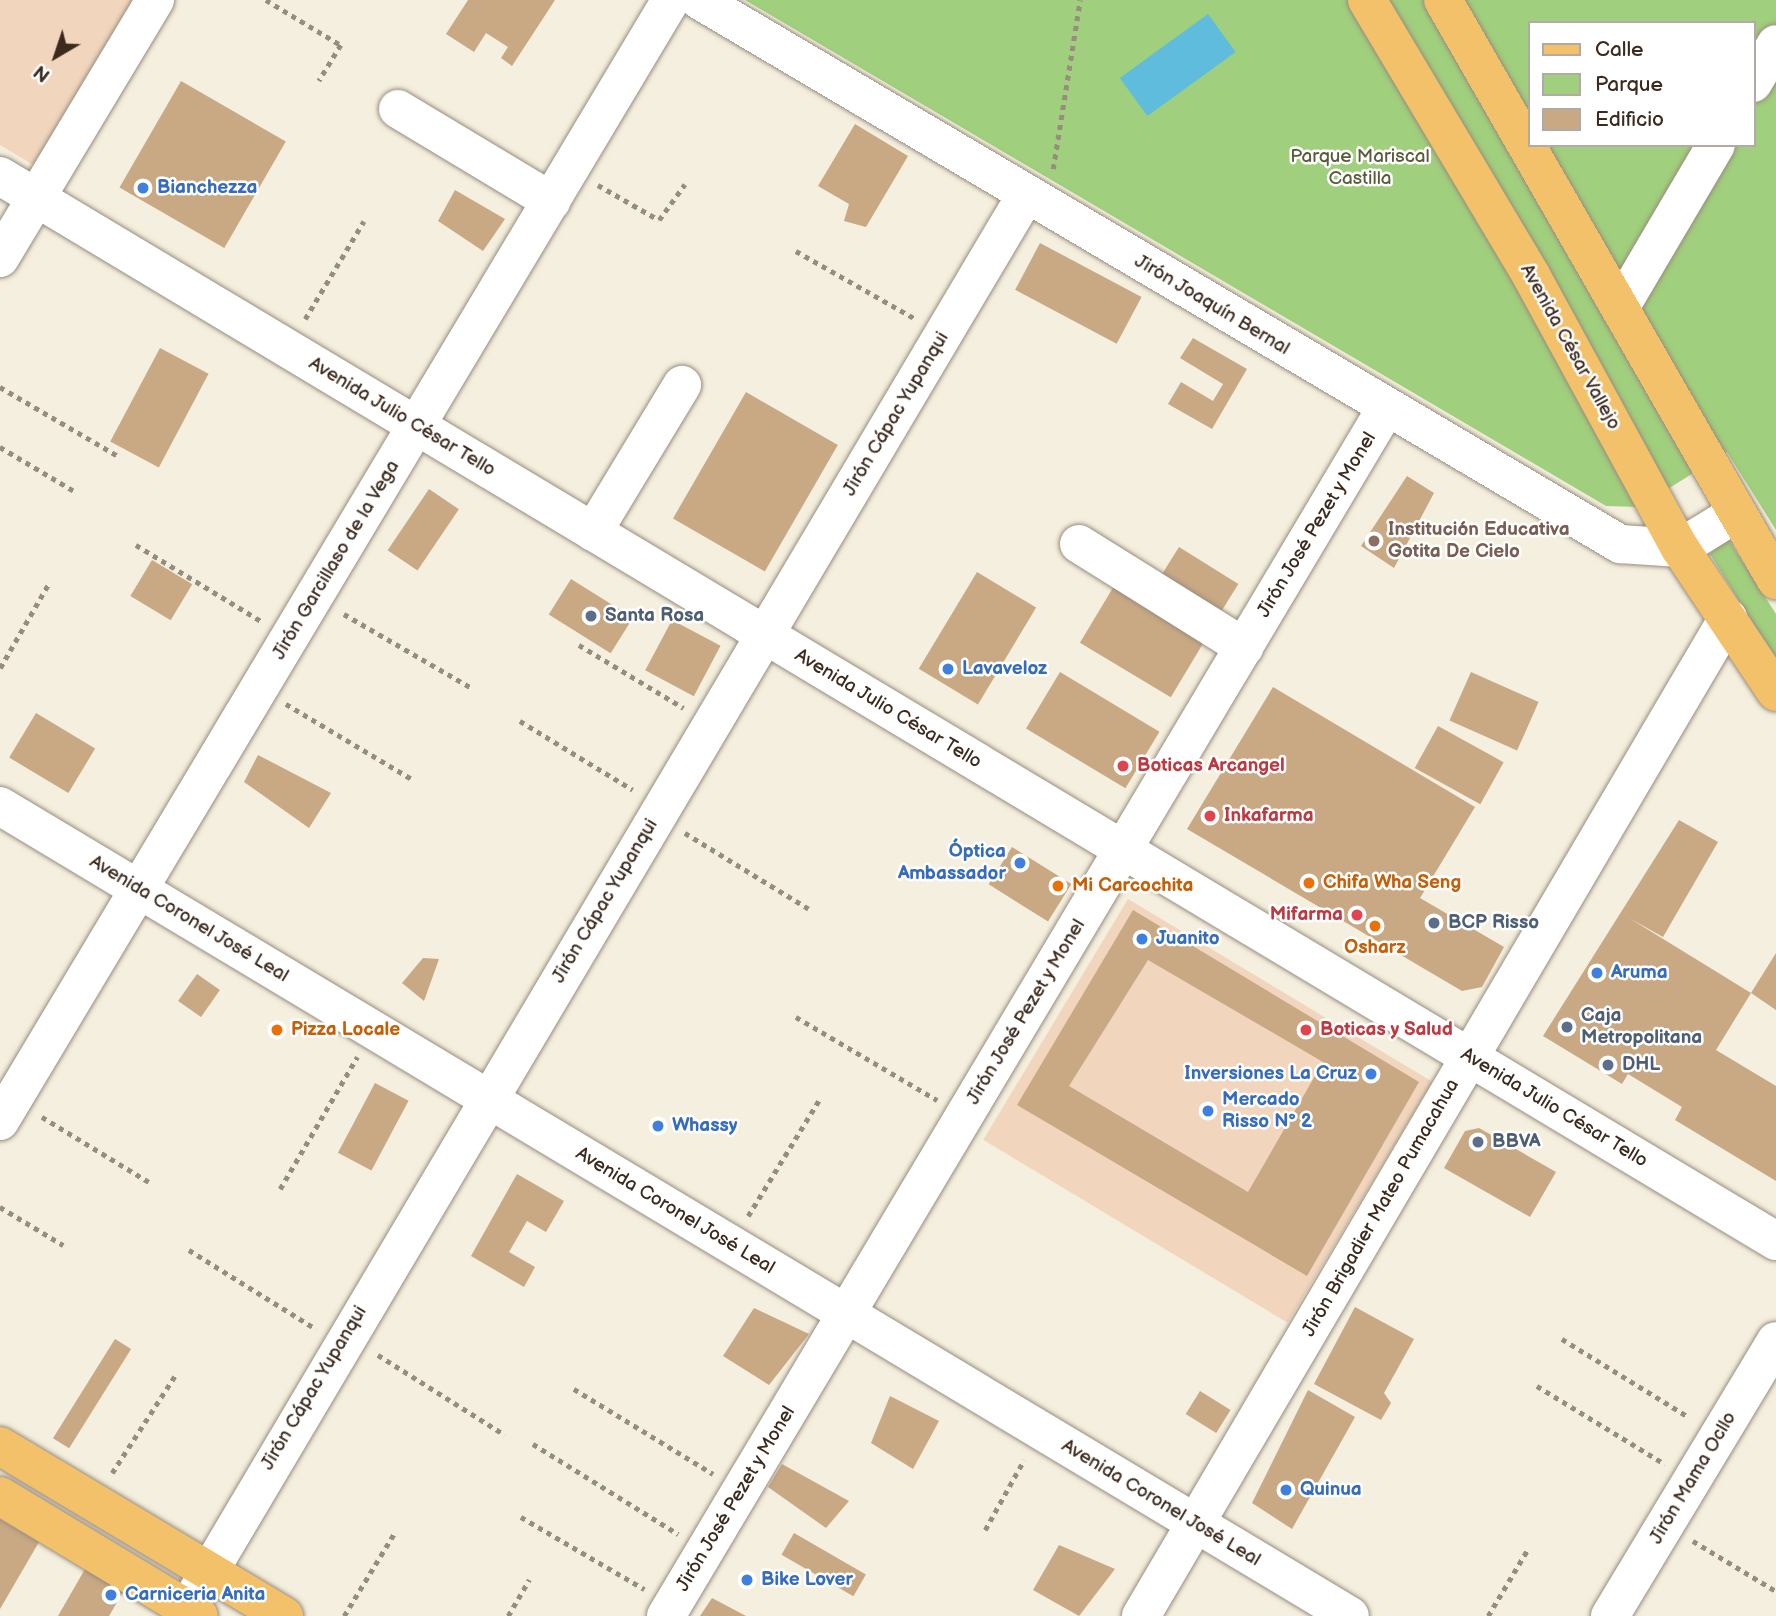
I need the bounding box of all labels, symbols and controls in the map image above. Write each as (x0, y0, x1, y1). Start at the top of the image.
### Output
north arrow (21, 21, 91, 91)
legend (1528, 21, 1755, 147)
text: Calle (1595, 37, 1644, 62)
text: N (30, 59, 55, 86)
text: Parque (1595, 72, 1663, 97)
text: Edificio (1595, 107, 1664, 132)
park label: Parque Mariscal Castilla (1290, 146, 1430, 190)
place label: Bianchezza (157, 177, 257, 199)
marker: Bianchezza (135, 180, 151, 196)
street label: Jirón Joaquín Bernal (1130, 249, 1294, 361)
street label: Avenida César Vallejo (1515, 260, 1625, 434)
street label: Jirón Cápac Yupanqui (838, 327, 954, 501)
street label: Avenida Julio César Tello (304, 352, 500, 482)
street label: Jirón José Pezet y Monel (1252, 427, 1382, 623)
street label: Jirón Garcillaso de la Vega (267, 456, 405, 664)
place label: Institución Educativa Gotita De Cielo (1388, 519, 1570, 563)
marker: Institución Educativa Gotita De Cielo (1366, 533, 1382, 549)
place label: Santa Rosa (605, 605, 704, 627)
marker: Santa Rosa (583, 608, 599, 624)
street label: Avenida Julio César Tello (790, 644, 986, 774)
place label: Lavaveloz (962, 658, 1047, 680)
marker: Lavaveloz (940, 661, 956, 677)
place label: Boticas Arcangel (1137, 755, 1285, 777)
marker: Boticas Arcangel (1115, 758, 1131, 774)
place label: Inkafarma (1224, 805, 1314, 827)
marker: Inkafarma (1202, 808, 1218, 824)
street label: Jirón Cápac Yupanqui (547, 814, 663, 988)
place label: Óptica Ambassador (898, 841, 1006, 885)
street label: Avenida Coronel José Leal (85, 850, 293, 988)
marker: Óptica Ambassador (1012, 855, 1028, 871)
place label: Chifa Wha Seng (1323, 872, 1461, 894)
place label: Mi Carcochita (1072, 875, 1193, 897)
marker: Chifa Wha Seng (1301, 875, 1317, 891)
marker: Mi Carcochita (1050, 878, 1066, 894)
place label: Mifarma (1270, 904, 1343, 926)
marker: Mifarma (1349, 907, 1365, 923)
place label: BCP Risso (1448, 912, 1539, 934)
street label: Jirón José Pezet y Monel (961, 914, 1091, 1110)
marker: BCP Risso (1426, 915, 1442, 931)
marker: Osharz (1367, 918, 1383, 934)
place label: Juanito (1156, 928, 1219, 950)
marker: Juanito (1134, 931, 1150, 947)
place label: Osharz (1344, 937, 1406, 959)
place label: Aruma (1611, 962, 1668, 984)
marker: Aruma (1589, 965, 1605, 981)
place label: Caja Metropolitana (1581, 1005, 1702, 1049)
place label: Pizza Locale (291, 1019, 400, 1041)
place label: Boticas y Salud (1320, 1019, 1454, 1041)
marker: Caja Metropolitana (1559, 1019, 1575, 1035)
marker: Pizza Locale (269, 1022, 285, 1038)
marker: Boticas y Salud (1298, 1022, 1314, 1038)
street label: Avenida Julio César Tello (1456, 1043, 1652, 1173)
place label: DHL (1622, 1054, 1660, 1076)
marker: DHL (1600, 1057, 1616, 1073)
place label: Inversiones La Cruz (1184, 1063, 1357, 1085)
marker: Inversiones La Cruz (1363, 1066, 1379, 1082)
street label: Jirón Brigadier Mateo Pumacahua (1298, 1075, 1464, 1341)
place label: Mercado Risso N° 2 (1222, 1089, 1312, 1133)
marker: Mercado Risso N° 2 (1200, 1103, 1216, 1119)
place label: Whassy (672, 1115, 738, 1137)
marker: Whassy (650, 1118, 666, 1134)
place label: BBVA (1492, 1131, 1541, 1153)
marker: BBVA (1470, 1134, 1486, 1150)
street label: Avenida Coronel José Leal (571, 1142, 779, 1280)
street label: Jirón Cápac Yupanqui (256, 1301, 372, 1475)
street label: Jirón José Pezet y Monel (671, 1401, 801, 1597)
street label: Jirón Mama Ocllo (1645, 1408, 1741, 1548)
street label: Avenida Coronel José Leal (1057, 1434, 1265, 1572)
place label: Quinua (1300, 1479, 1362, 1501)
marker: Quinua (1278, 1482, 1294, 1498)
place label: Bike Lover (761, 1569, 853, 1591)
marker: Bike Lover (739, 1572, 755, 1588)
place label: Carniceria Anita (125, 1584, 265, 1606)
marker: Carniceria Anita (103, 1587, 119, 1603)

